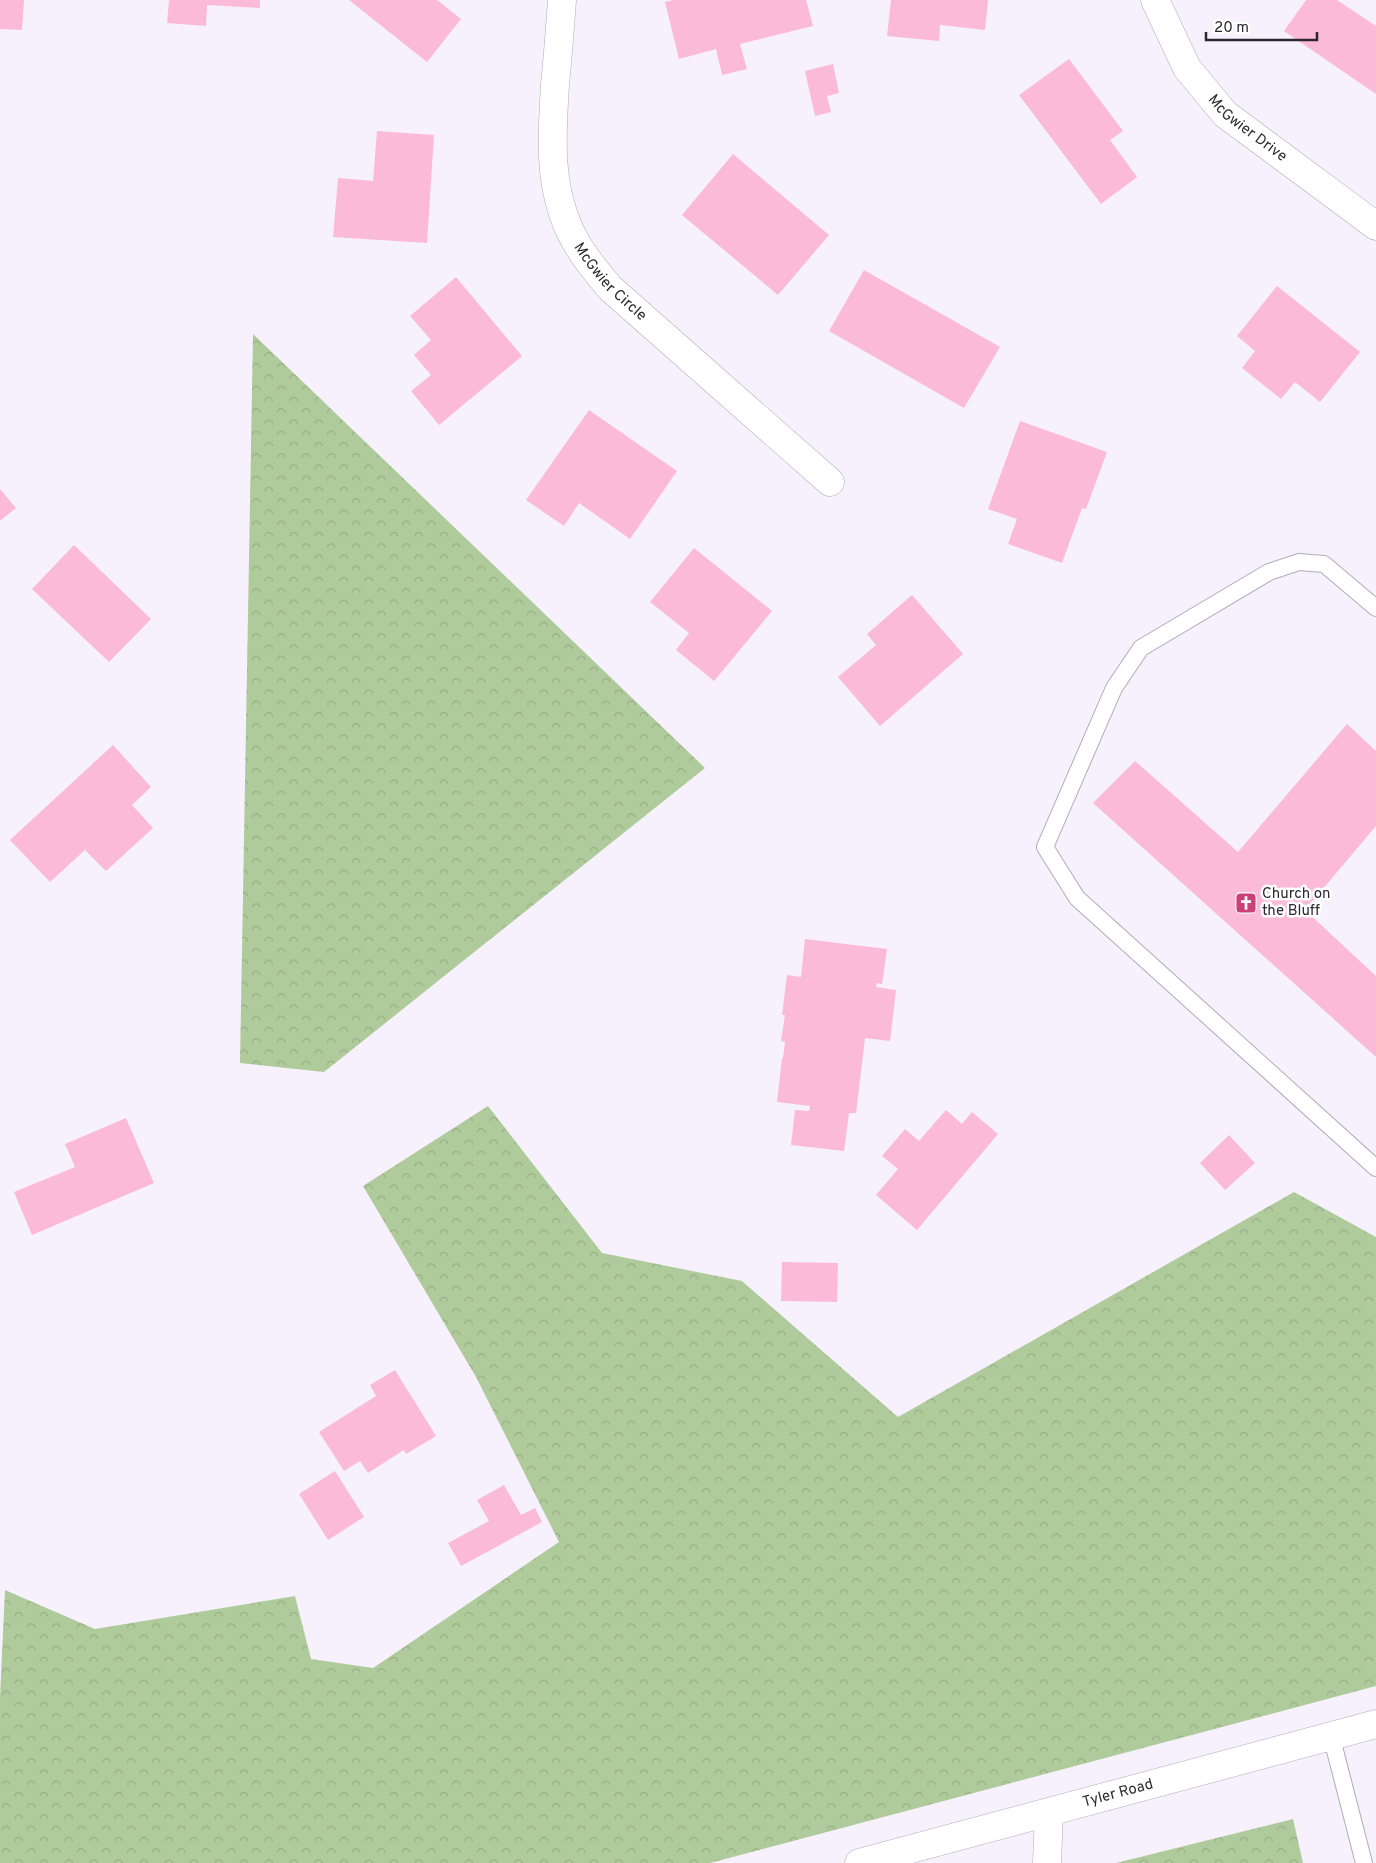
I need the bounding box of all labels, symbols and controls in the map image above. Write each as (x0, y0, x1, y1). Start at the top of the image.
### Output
scale bar (1206, 10, 1317, 42)
text: 20 m (1214, 19, 1249, 38)
street label: McGwier Drive (1203, 91, 1291, 166)
street label: McGwier Circle (569, 239, 650, 325)
place label: Church on the Bluff (1262, 885, 1330, 921)
church icon: Church on the Bluff (1234, 891, 1258, 915)
street label: Tyler Road (1080, 1775, 1155, 1812)

